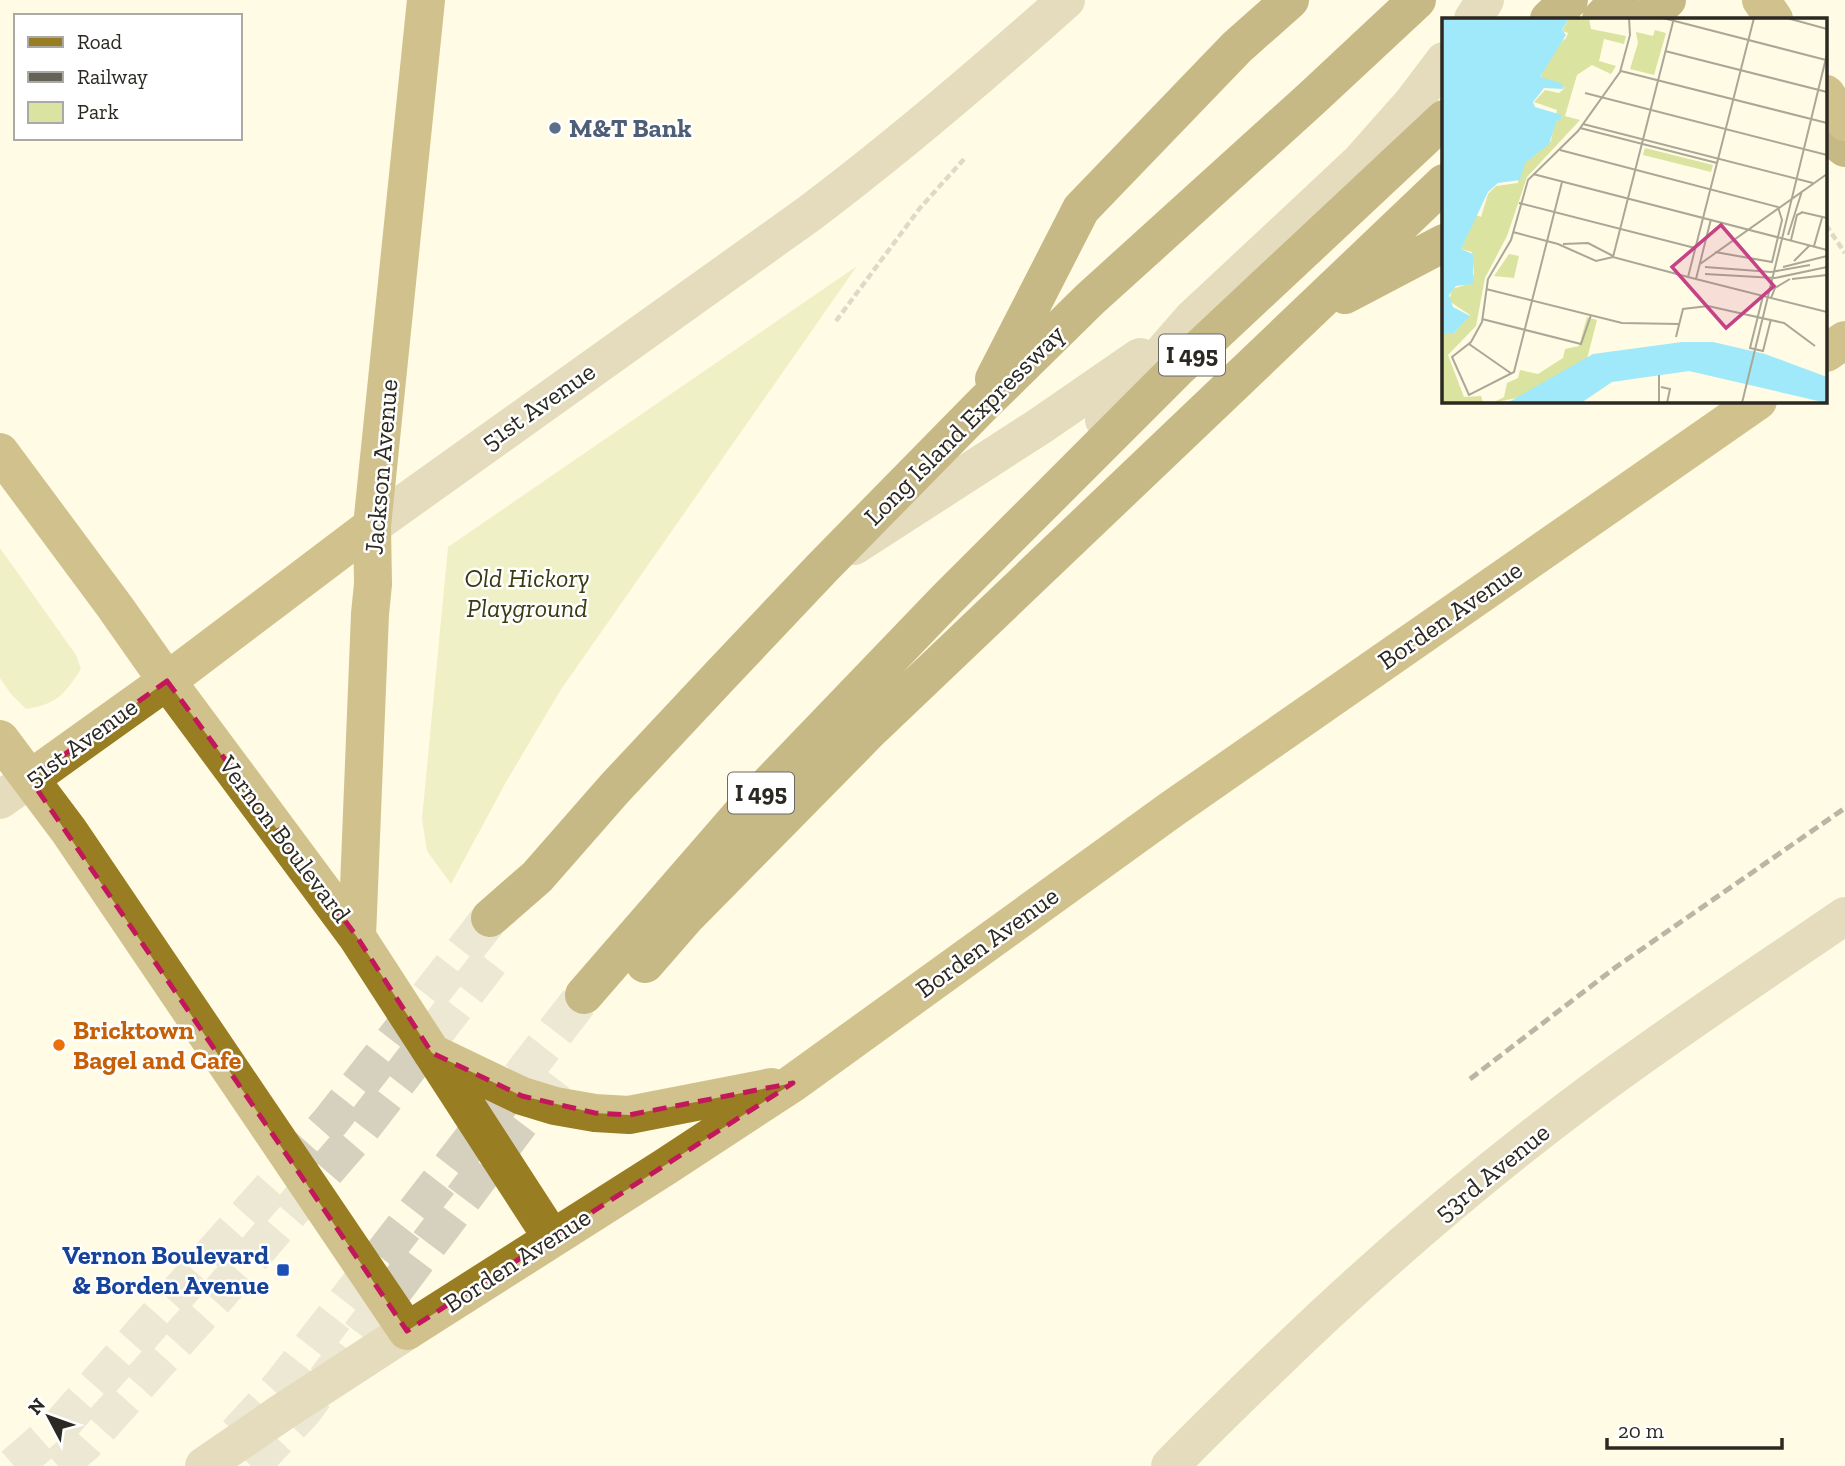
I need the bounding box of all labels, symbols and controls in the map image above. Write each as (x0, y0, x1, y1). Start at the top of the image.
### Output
legend (14, 14, 242, 140)
inset map (1442, 18, 1828, 402)
text: Road (77, 29, 123, 54)
text: Railway (77, 64, 148, 89)
text: Park (77, 99, 119, 124)
place label: M&T Bank (569, 112, 692, 144)
marker: M&T Bank (547, 120, 563, 136)
street label: Long Island Expressway (857, 317, 1072, 532)
road number: I 495 (1159, 334, 1225, 376)
street label: 51st Avenue (475, 355, 601, 457)
street label: Jackson Avenue (357, 378, 405, 556)
street label: Borden Avenue (1372, 553, 1528, 677)
park label: Old Hickory Playground (464, 562, 590, 624)
street label: 51st Avenue (18, 690, 144, 794)
street label: Vernon Boulevard (211, 748, 358, 929)
road number: I 495 (728, 772, 794, 814)
street label: Borden Avenue (909, 879, 1065, 1005)
place label: Bricktown Bagel and Cafe (73, 1014, 242, 1076)
marker: Bricktown Bagel and Cafe (51, 1037, 67, 1053)
street label: 53rd Avenue (1428, 1116, 1556, 1228)
street label: Borden Avenue (437, 1201, 597, 1319)
place label: Vernon Boulevard & Borden Avenue (62, 1239, 269, 1301)
marker: Vernon Boulevard & Borden Avenue (275, 1262, 291, 1278)
north arrow (14, 1382, 84, 1452)
text: N (23, 1393, 50, 1419)
scale bar (1607, 1406, 1782, 1450)
text: 20 m (1618, 1418, 1664, 1443)

